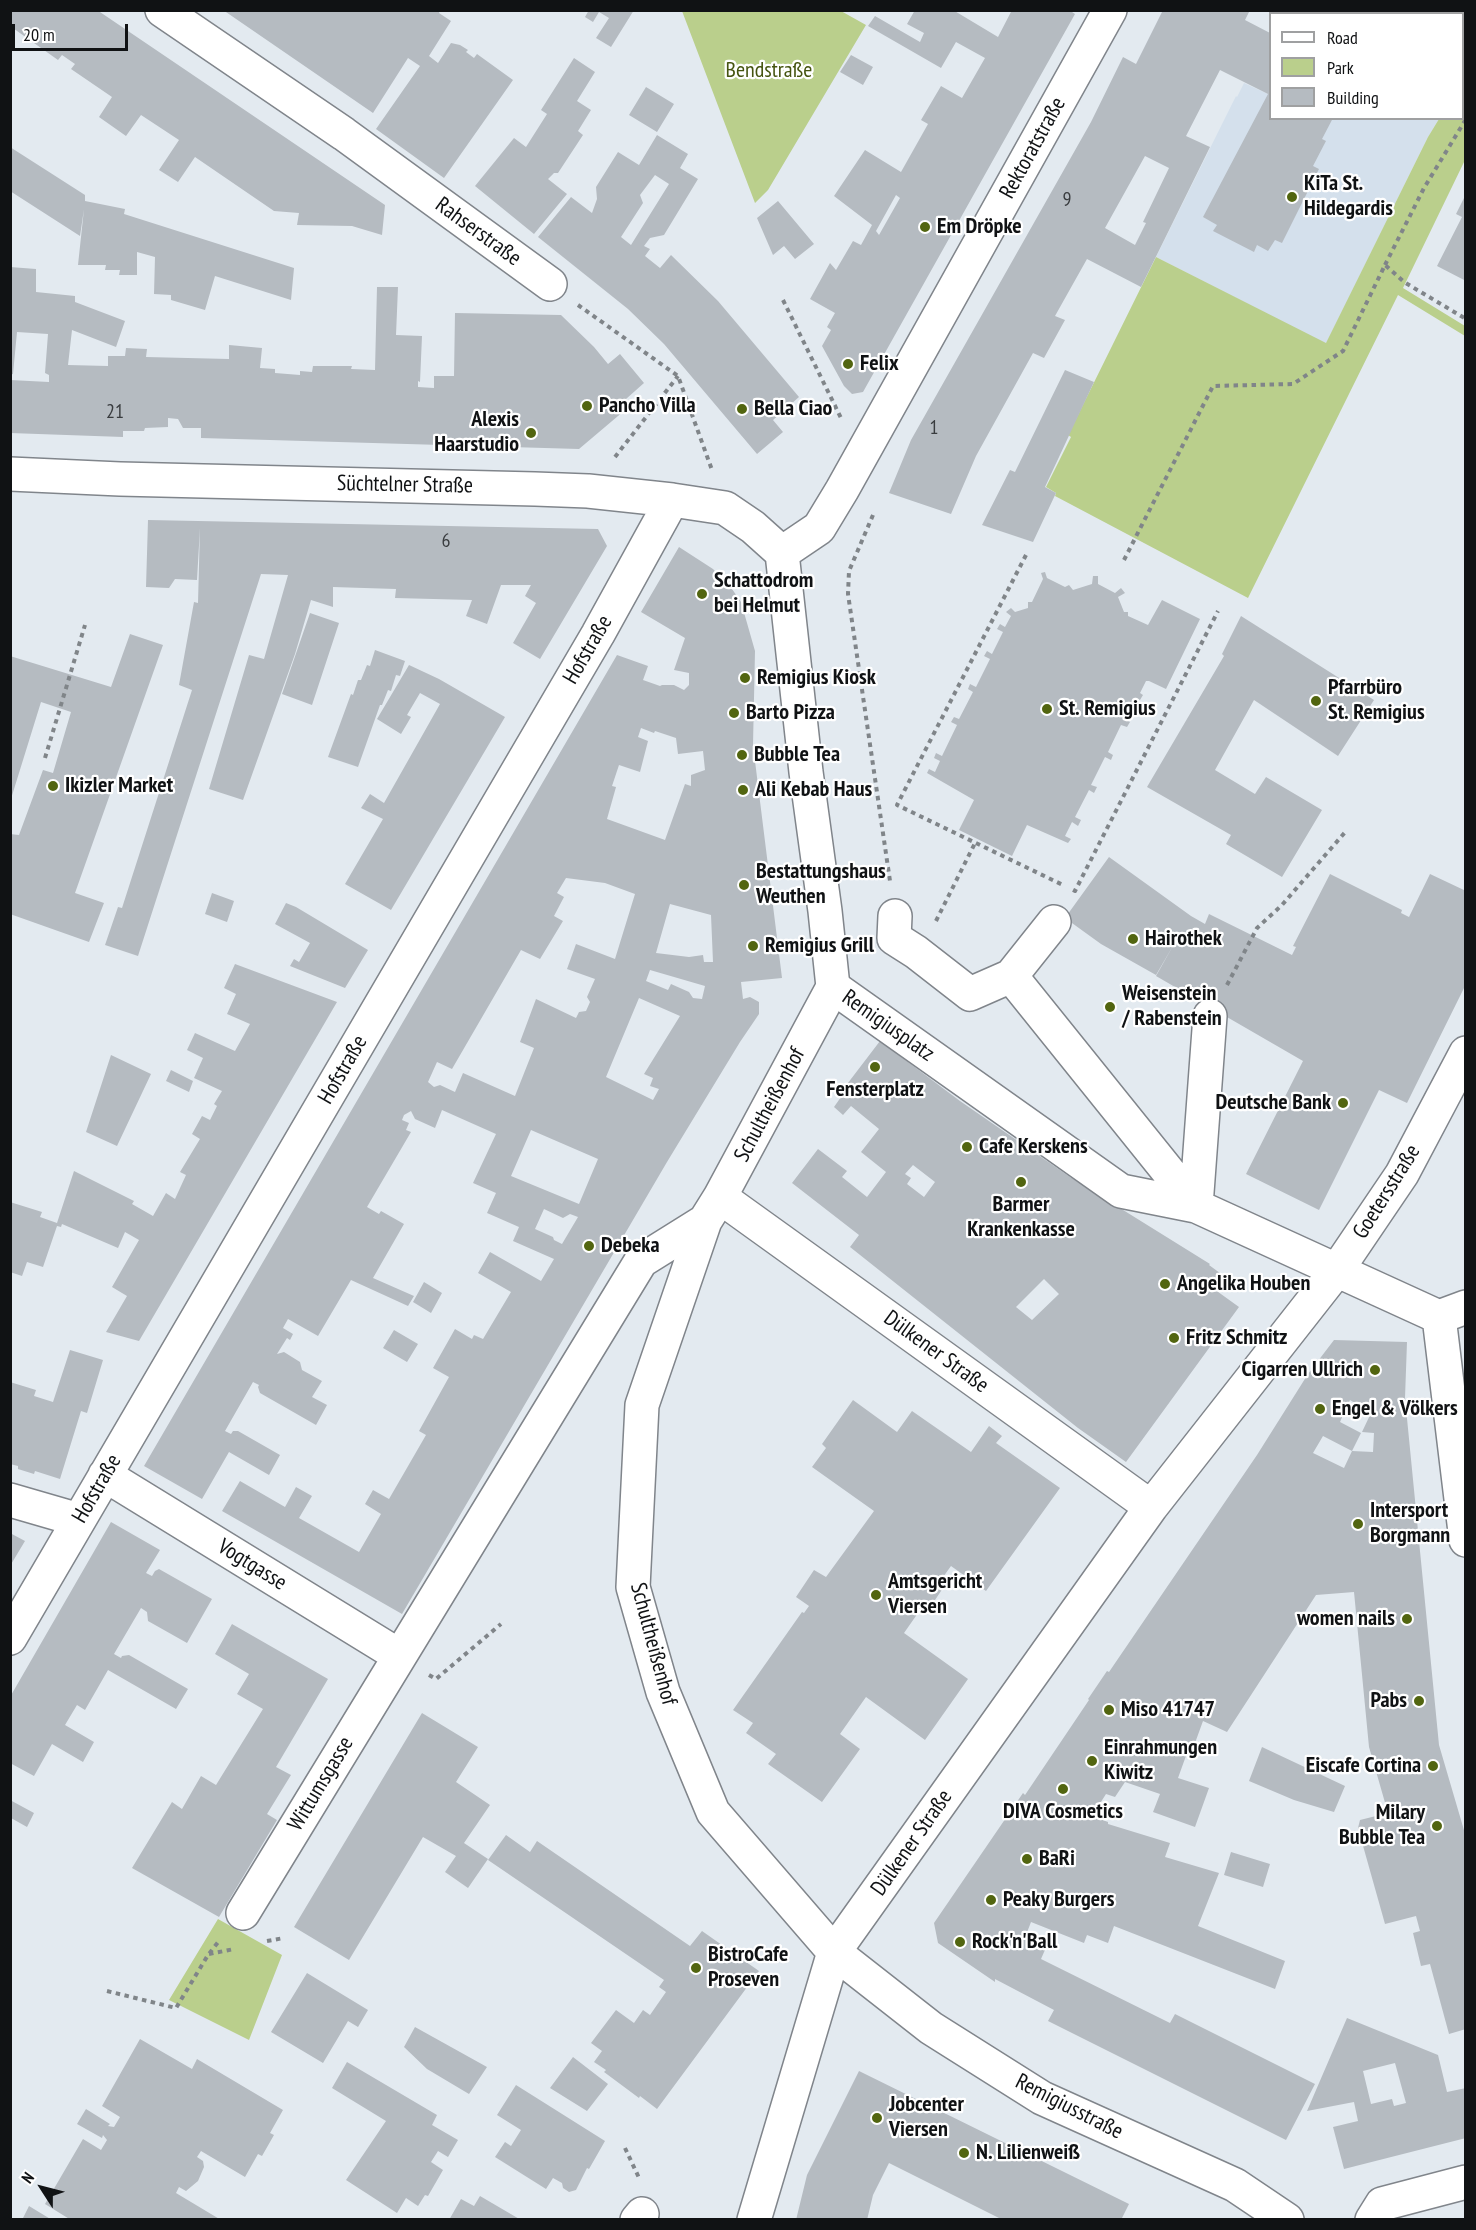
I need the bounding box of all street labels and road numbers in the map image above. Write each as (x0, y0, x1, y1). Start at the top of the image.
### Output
street label: Rektoratstraße (994, 93, 1072, 203)
street label: Rahserstraße (430, 192, 526, 272)
street label: Süchtelner Straße (337, 471, 473, 499)
street label: Hofstraße (558, 611, 618, 689)
street label: Remigiusplatz (837, 985, 939, 1067)
street label: Hofstraße (313, 1031, 373, 1109)
street label: Schultheißenhof (729, 1043, 811, 1167)
street label: Goetersstraße (1348, 1140, 1426, 1244)
street label: Dülkener Straße (878, 1305, 994, 1399)
street label: Hofstraße (67, 1450, 127, 1528)
street label: Vogtgasse (213, 1534, 291, 1596)
street label: Schultheißenhof (624, 1580, 682, 1708)
street label: Wittumsgasse (283, 1732, 359, 1836)
street label: Dülkener Straße (866, 1785, 958, 1901)
street label: Remigiusstraße (1011, 2069, 1127, 2145)

